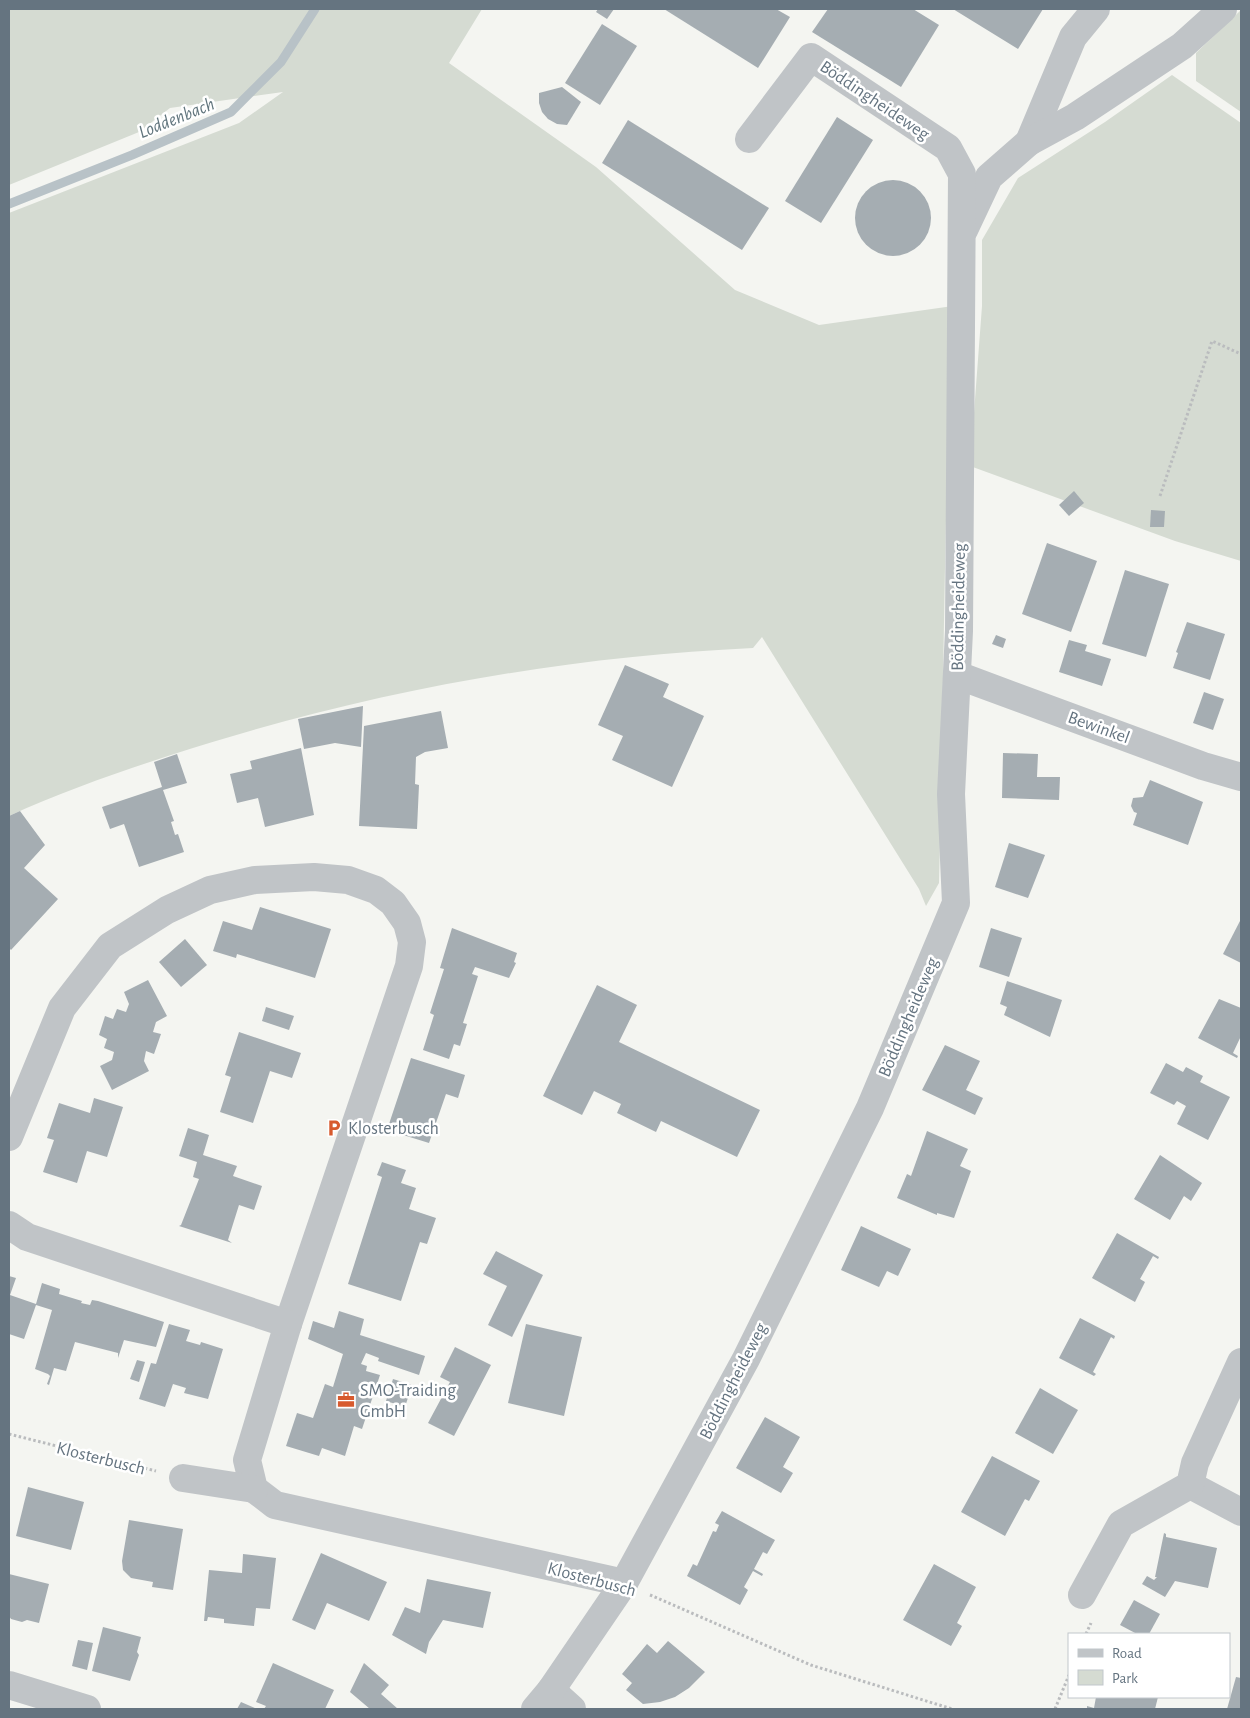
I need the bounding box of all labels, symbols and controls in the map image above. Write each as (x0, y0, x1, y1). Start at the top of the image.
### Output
street label: Böddingheideweg (816, 58, 933, 144)
water label: Loddenbach (136, 95, 217, 142)
street label: Böddingheideweg (949, 543, 969, 671)
street label: Bewinkel (1065, 708, 1132, 747)
street label: Böddingheideweg (876, 955, 942, 1080)
parking icon: Klosterbusch (324, 1118, 344, 1138)
place label: Klosterbusch (348, 1120, 439, 1138)
street label: Böddingheideweg (697, 1320, 771, 1442)
place label: SMO-Traiding GmbH (360, 1382, 456, 1421)
office icon: SMO-Traiding GmbH (336, 1390, 356, 1410)
street label: Klosterbusch (55, 1439, 147, 1479)
street label: Klosterbusch (546, 1560, 638, 1600)
legend (1068, 1633, 1230, 1698)
text: Road (1112, 1646, 1142, 1661)
text: Park (1112, 1671, 1138, 1686)

